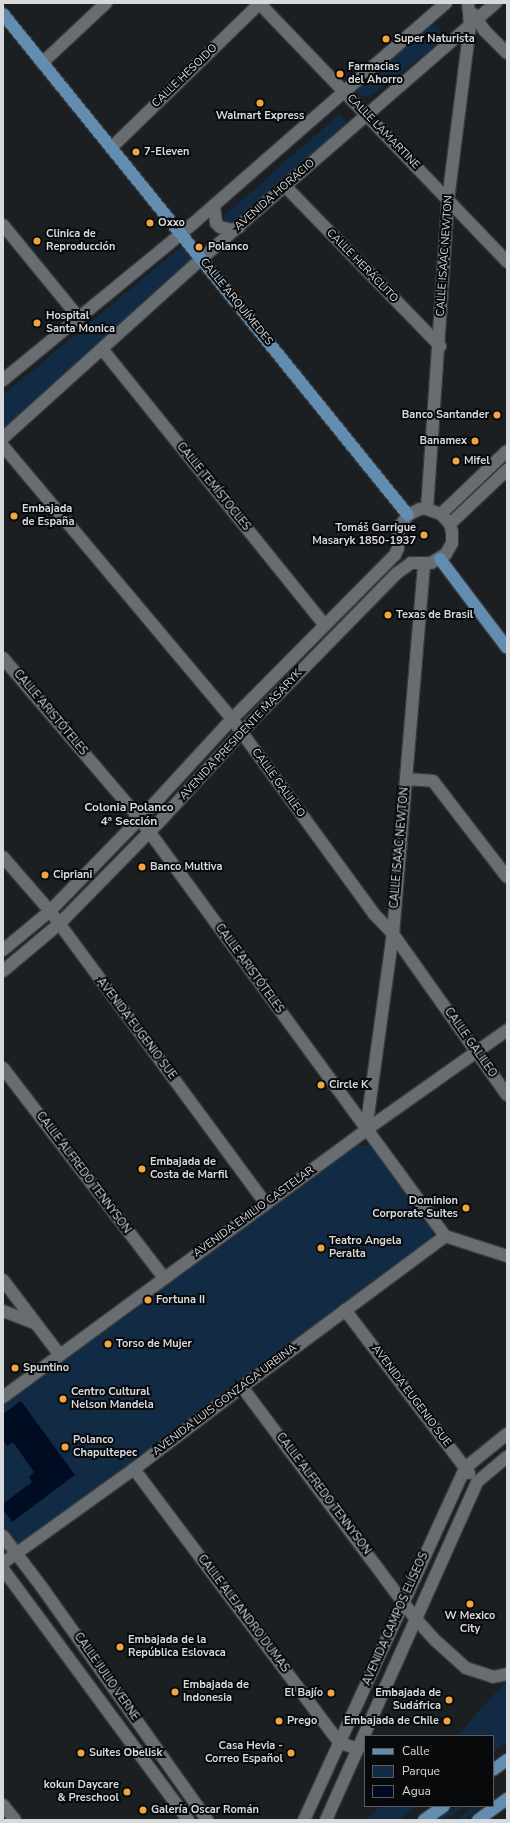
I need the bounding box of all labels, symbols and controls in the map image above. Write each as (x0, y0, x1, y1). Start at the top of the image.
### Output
place label: Super Naturista (394, 32, 475, 46)
marker: Super Naturista (381, 34, 391, 44)
street label: CALLE HESOIDO (150, 41, 220, 111)
place label: Farmacias del Ahorro (348, 61, 403, 87)
marker: Farmacias del Ahorro (335, 69, 345, 79)
street label: CALLE LAMARTINE (344, 92, 422, 172)
marker: Walmart Express (255, 98, 265, 108)
place label: Walmart Express (216, 109, 304, 123)
place label: 7-Eleven (144, 145, 189, 159)
marker: 7-Eleven (131, 147, 141, 157)
street label: AVENIDA HORACIO (232, 157, 318, 233)
street label: CALLE ISAAC NEWTON (434, 195, 456, 317)
place label: Oxxo (158, 216, 185, 230)
marker: Oxxo (145, 218, 155, 228)
street label: CALLE HERÁCLITO (324, 226, 400, 306)
place label: Clinica de Reproducción (46, 228, 115, 254)
marker: Clinica de Reproducción (31, 235, 43, 247)
place label: Polanco (208, 240, 249, 254)
marker: Polanco (193, 241, 205, 253)
street label: CALLE ARQUÍMEDES (197, 256, 275, 348)
place label: Hospital Santa Monica (46, 310, 115, 336)
marker: Hospital Santa Monica (31, 317, 43, 329)
place label: Banco Santander (402, 408, 489, 422)
marker: Banco Santander (492, 410, 502, 420)
place label: Banamex (419, 434, 467, 448)
marker: Banamex (470, 436, 480, 446)
street label: CALLE TEMÍSTOCLES (173, 440, 253, 534)
place label: Mifel (464, 454, 490, 468)
marker: Mifel (451, 456, 461, 466)
place label: Embajada de España (22, 503, 74, 529)
marker: Embajada de España (9, 511, 19, 521)
place label: Tomáš Garrigue Masaryk 1850-1937 (312, 522, 416, 548)
marker: Tomáš Garrigue Masaryk 1850-1937 (419, 530, 429, 540)
place label: Texas de Brasil (396, 608, 473, 622)
marker: Texas de Brasil (383, 610, 393, 620)
street label: AVENIDA PRESIDENTE MASARYK (177, 667, 305, 803)
street label: CALLE ARISTÓTELES (10, 668, 90, 758)
street label: CALLE GALILEO (249, 746, 307, 820)
street label: CALLE ISAAC NEWTON (388, 787, 412, 909)
district label: Colonia Polanco 4ª Sección (84, 801, 174, 829)
place label: Banco Multiva (150, 860, 222, 874)
marker: Banco Multiva (137, 862, 147, 872)
place label: Cipriani (53, 868, 92, 882)
marker: Cipriani (40, 870, 50, 880)
street label: CALLE ARISTÓTELES (212, 922, 286, 1016)
street label: AVENIDA EUGENIO SUE (94, 976, 178, 1082)
street label: CALLE GALILEO (441, 1006, 499, 1080)
place label: Circle K (329, 1078, 368, 1092)
marker: Circle K (316, 1080, 326, 1090)
street label: CALLE ALFREDO TENNYSON (33, 1110, 133, 1236)
place label: Embajada de Costa de Marfil (150, 1156, 228, 1182)
marker: Embajada de Costa de Marfil (137, 1164, 147, 1174)
street label: AVENIDA EMILIO CASTELAR (191, 1164, 317, 1260)
place label: Dominion Corporate Suites (372, 1195, 458, 1221)
marker: Dominion Corporate Suites (461, 1203, 471, 1213)
place label: Teatro Angela Peralta (329, 1235, 401, 1261)
marker: Teatro Angela Peralta (316, 1243, 326, 1253)
place label: Fortuna II (156, 1293, 205, 1307)
marker: Fortuna II (143, 1295, 153, 1305)
place label: Torso de Mujer (116, 1337, 192, 1351)
marker: Torso de Mujer (103, 1339, 113, 1349)
street label: AVENIDA LUIS GONZAGA URBINA (150, 1342, 300, 1458)
street label: AVENIDA EUGENIO SUE (369, 1343, 453, 1449)
place label: Spuntino (23, 1361, 69, 1375)
marker: Spuntino (10, 1363, 20, 1373)
place label: Centro Cultural Nelson Mandela (71, 1386, 154, 1412)
marker: Centro Cultural Nelson Mandela (58, 1394, 68, 1404)
street label: CALLE ALFREDO TENNYSON (273, 1431, 373, 1557)
place label: Polanco Chapultepec (73, 1434, 137, 1460)
marker: Polanco Chapultepec (60, 1442, 70, 1452)
street label: AVENIDA CAMPOS ELÍSEOS (361, 1550, 431, 1688)
street label: CALLE ALEJANDRO DUMAS (195, 1553, 291, 1675)
marker: W Mexico City (465, 1599, 475, 1609)
place label: W Mexico City (445, 1610, 495, 1636)
street label: CALLE JULIO VERNE (71, 1631, 141, 1723)
place label: Embajada de la República Eslovaca (128, 1634, 226, 1660)
marker: Embajada de la República Eslovaca (115, 1642, 125, 1652)
place label: Embajada de Indonesia (183, 1679, 249, 1705)
place label: El Bajío (284, 1686, 323, 1700)
marker: Embajada de Indonesia (170, 1687, 180, 1697)
place label: Embajada de Sudáfrica (375, 1687, 441, 1713)
marker: El Bajío (326, 1688, 336, 1698)
marker: Embajada de Sudáfrica (444, 1695, 454, 1705)
place label: Prego (287, 1714, 317, 1728)
place label: Embajada de Chile (344, 1714, 439, 1728)
marker: Prego (274, 1716, 284, 1726)
marker: Embajada de Chile (442, 1716, 452, 1726)
legend (364, 1735, 494, 1807)
place label: Casa Hevia - Correo Español (205, 1740, 283, 1766)
text: Calle (402, 1743, 430, 1759)
place label: Suites Obelisk (89, 1746, 162, 1760)
marker: Suites Obelisk (76, 1748, 86, 1758)
marker: Casa Hevia - Correo Español (286, 1748, 296, 1758)
text: Parque (402, 1763, 440, 1779)
place label: kokun Daycare & Preschool (44, 1779, 119, 1805)
text: Agua (402, 1783, 431, 1799)
marker: kokun Daycare & Preschool (122, 1787, 132, 1797)
place label: Galería Oscar Román (151, 1803, 259, 1817)
marker: Galería Oscar Román (138, 1805, 148, 1815)

